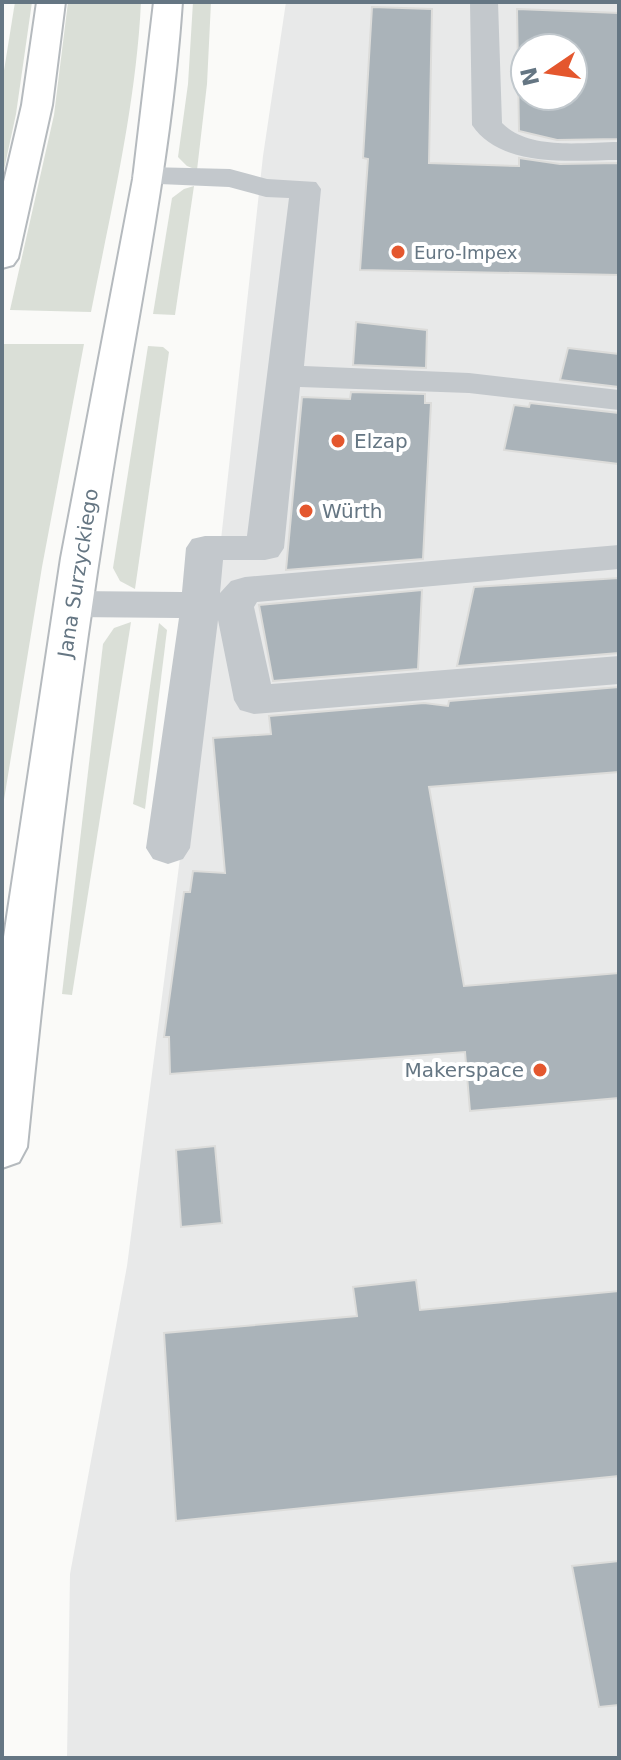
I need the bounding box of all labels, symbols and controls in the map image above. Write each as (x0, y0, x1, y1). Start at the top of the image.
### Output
north arrow (509, 32, 589, 112)
text: N (516, 65, 544, 88)
place label: Euro-Impex (414, 242, 518, 263)
marker: Euro-Impex (389, 243, 407, 261)
place label: Elzap (354, 429, 408, 453)
marker: Elzap (329, 432, 347, 450)
street label: Jana Surzyckiego (52, 487, 103, 661)
place label: Würth (322, 499, 382, 523)
marker: Würth (297, 502, 315, 520)
place label: Makerspace (404, 1058, 524, 1082)
marker: Makerspace (531, 1061, 549, 1079)

